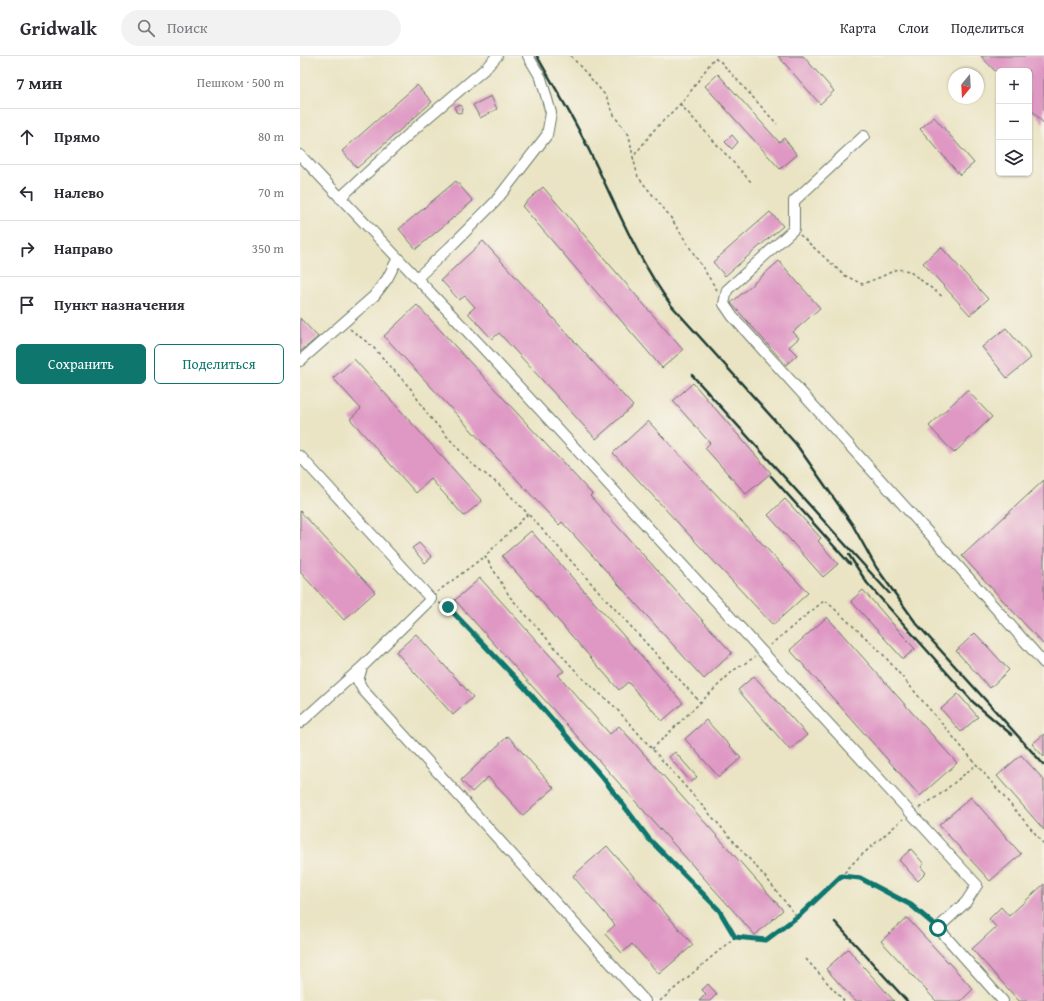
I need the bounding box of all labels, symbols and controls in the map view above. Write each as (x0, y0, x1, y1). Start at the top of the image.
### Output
search box (121, 10, 401, 46)
text: Gridwalk (20, 14, 97, 42)
icon: search (135, 17, 157, 39)
text: Поиск (167, 17, 208, 38)
text: Карта (840, 18, 876, 38)
text: Слои (898, 18, 929, 38)
text: Поделиться (951, 18, 1024, 38)
north arrow (948, 68, 984, 104)
map controls (996, 68, 1032, 176)
button: + (996, 68, 1032, 104)
text: 7 мин (16, 70, 62, 95)
text: Пешком · 500 m (197, 73, 284, 92)
button: − (996, 104, 1032, 140)
icon: ahead (16, 126, 38, 148)
text: Прямо (54, 126, 100, 147)
text: 80 m (258, 127, 284, 146)
button: layers (996, 140, 1032, 176)
icon: left (16, 182, 38, 204)
text: Налево (54, 182, 104, 203)
text: 70 m (258, 183, 284, 202)
icon: right (16, 238, 38, 260)
text: Направо (54, 238, 113, 259)
text: 350 m (252, 239, 284, 258)
icon: arrive (16, 294, 38, 316)
text: Пункт назначения (54, 294, 185, 315)
button: Сохранить (16, 344, 146, 384)
button: Поделиться (154, 344, 284, 384)
route end (439, 598, 457, 616)
route start (929, 919, 947, 937)

